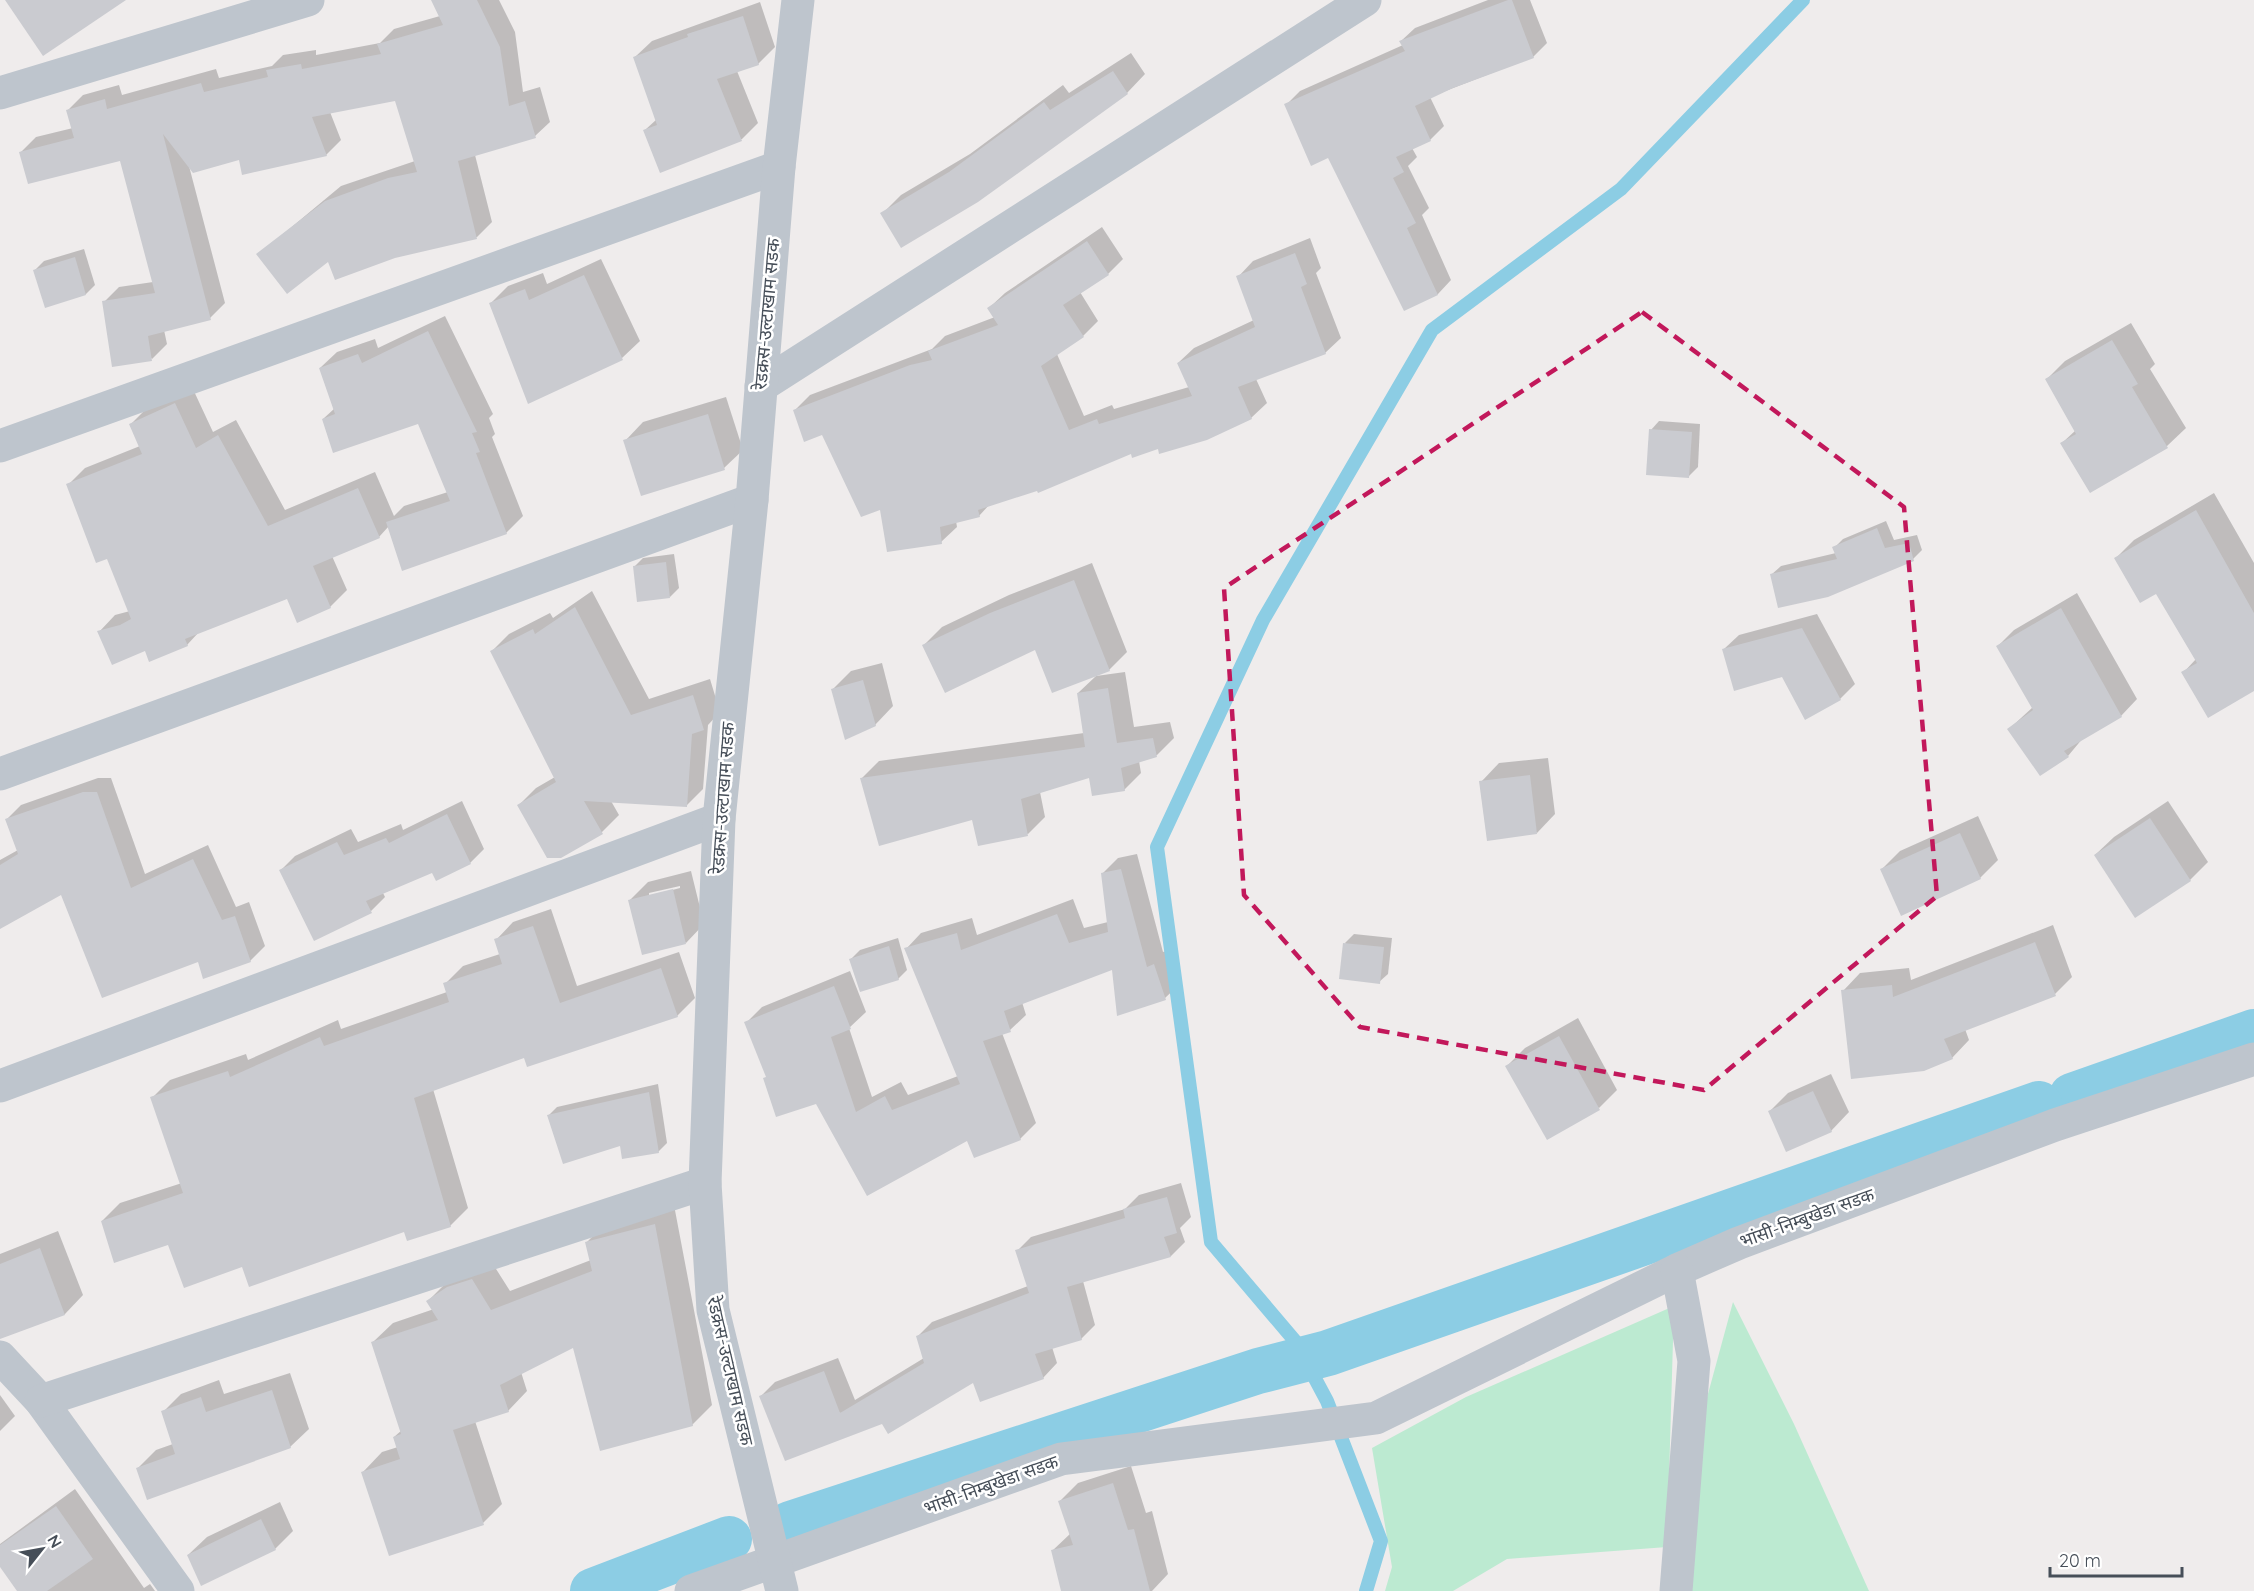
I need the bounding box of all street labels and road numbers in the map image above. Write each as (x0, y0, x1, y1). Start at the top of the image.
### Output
street label: रेडक्रस-उल्टाखाम सडक (748, 236, 785, 392)
street label: रेडक्रस-उल्टाखाम सडक (706, 720, 739, 875)
street label: भांसी-निम्बुखेडा सडक (1736, 1182, 1879, 1253)
street label: रेडक्रस-उल्टाखाम सडक (702, 1293, 759, 1449)
street label: भांसी-निम्बुखेडा सडक (920, 1449, 1063, 1520)

